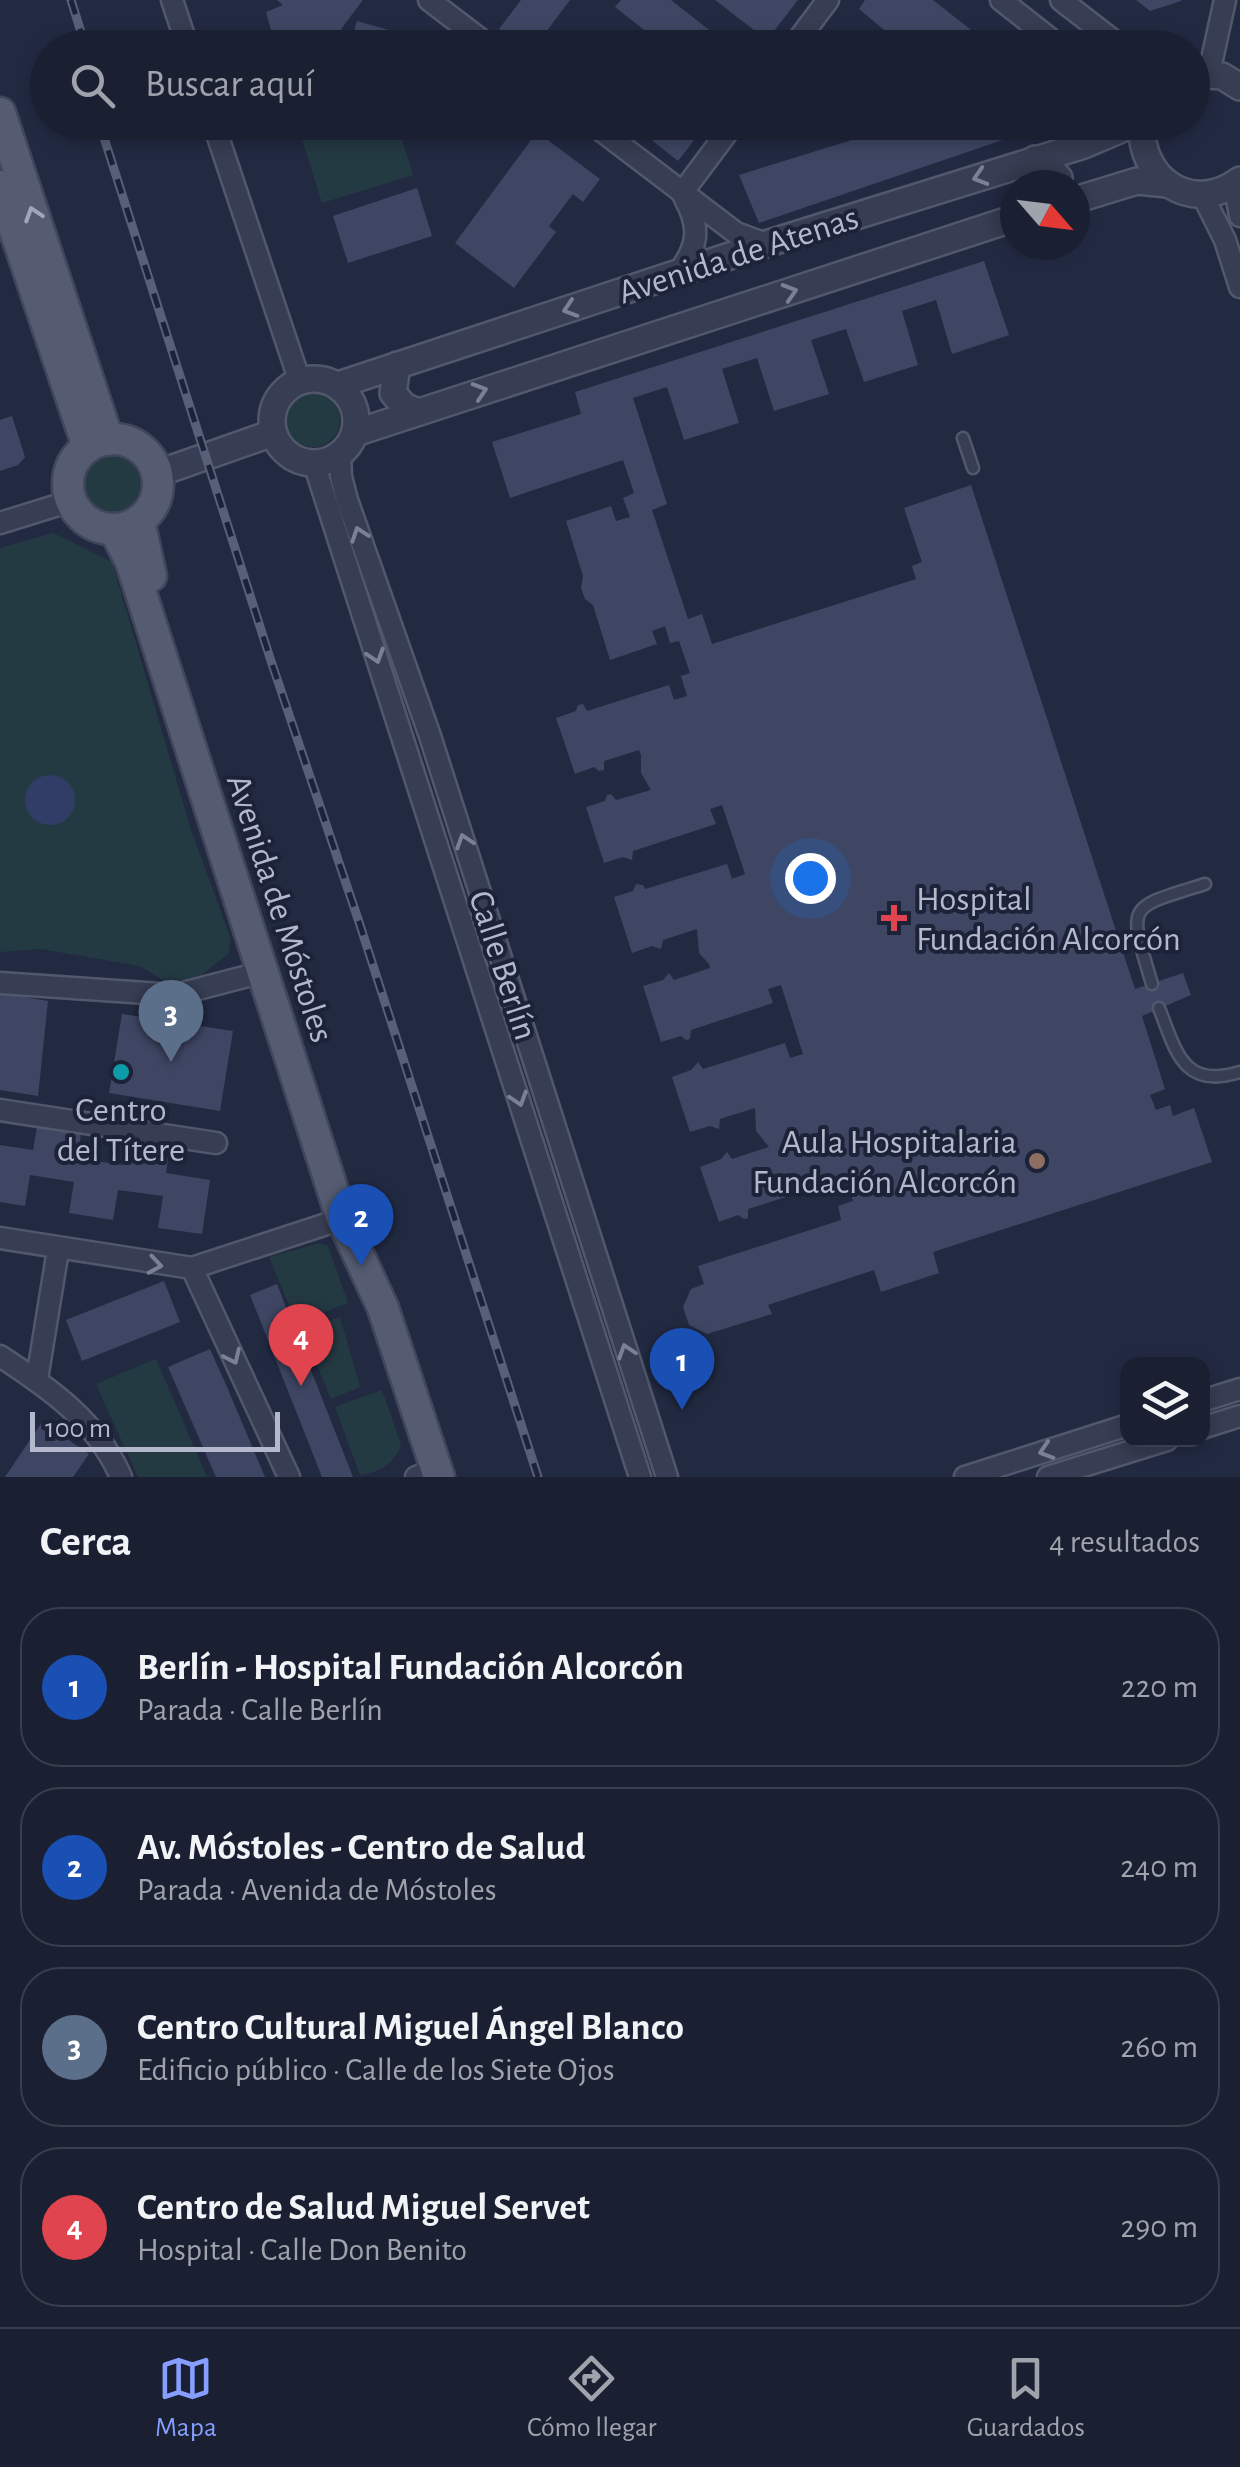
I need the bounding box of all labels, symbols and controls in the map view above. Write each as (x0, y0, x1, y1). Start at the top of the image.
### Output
search box (30, 30, 1210, 140)
icon: search (65, 58, 120, 113)
text: Buscar aquí (145, 66, 314, 104)
one-way arrow (972, 165, 989, 186)
north arrow (1000, 170, 1090, 260)
street label: Avenida de Atenas (614, 200, 863, 311)
one-way arrow (25, 206, 45, 223)
one-way arrow (781, 283, 798, 304)
one-way arrow (563, 297, 580, 317)
one-way arrow (471, 382, 488, 402)
one-way arrow (350, 526, 371, 543)
one-way arrow (365, 647, 385, 664)
street label: Avenida de Móstoles (220, 770, 339, 1047)
one-way arrow (455, 834, 475, 851)
your location (785, 853, 836, 904)
place label: Hospital Fundación Alcorcón (916, 882, 1181, 957)
street label: Calle Berlín (462, 887, 543, 1044)
marker: Hospital Fundación Alcorcón (881, 905, 907, 931)
pin: 3 (138, 980, 204, 1062)
marker: Centro del Títere (110, 1061, 132, 1083)
one-way arrow (507, 1089, 528, 1106)
place label: Centro del Títere (57, 1093, 185, 1168)
place label: Aula Hospitalaria Fundación Alcorcón (752, 1125, 1017, 1200)
marker: Aula Hospitalaria Fundación Alcorcón (1026, 1150, 1048, 1172)
pin: 2 (328, 1184, 394, 1266)
one-way arrow (147, 1253, 163, 1274)
pin: 4 (268, 1304, 334, 1386)
pin: 1 (650, 1328, 714, 1410)
one-way arrow (618, 1343, 638, 1360)
one-way arrow (221, 1347, 241, 1365)
map controls (1120, 1357, 1210, 1447)
button: layers (1120, 1357, 1210, 1447)
scale bar (30, 1407, 280, 1452)
text: 100 m (45, 1415, 111, 1443)
one-way arrow (1039, 1439, 1056, 1459)
text: Cerca (40, 1521, 131, 1563)
text: 4 resultados (1049, 1526, 1200, 1558)
text: Berlín - Hospital Fundación Alcorcón (137, 1649, 684, 1687)
text: 1 (69, 1671, 80, 1703)
text: 220 m (1121, 1671, 1198, 1703)
text: Parada · Calle Berlín (137, 1694, 383, 1726)
text: Av. Móstoles - Centro de Salud (137, 1829, 585, 1867)
text: 2 (67, 1851, 82, 1883)
text: 240 m (1120, 1851, 1198, 1883)
text: Parada · Avenida de Móstoles (137, 1874, 497, 1906)
text: Centro Cultural Miguel Ángel Blanco (137, 2009, 684, 2047)
text: 3 (68, 2031, 81, 2063)
text: 260 m (1121, 2031, 1198, 2063)
text: Edificio público · Calle de los Siete Ojos (137, 2054, 615, 2086)
text: Centro de Salud Miguel Servet (137, 2189, 590, 2227)
text: 4 (66, 2211, 83, 2243)
text: 290 m (1121, 2211, 1198, 2243)
text: Hospital · Calle Don Benito (137, 2234, 467, 2266)
tab: Mapa (155, 2351, 217, 2445)
tab: Cómo llegar (527, 2351, 657, 2445)
tab: Guardados (967, 2351, 1085, 2445)

